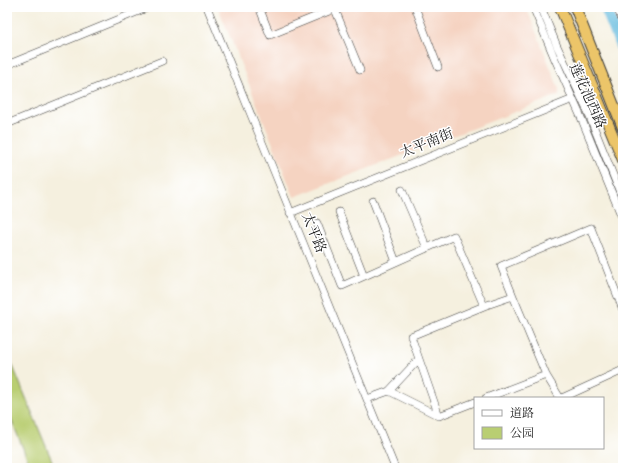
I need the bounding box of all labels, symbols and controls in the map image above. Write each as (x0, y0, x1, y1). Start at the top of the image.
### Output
street label: 莲花池西路 (564, 60, 610, 132)
street label: 太平南街 (397, 125, 457, 163)
street label: 太平路 (296, 210, 330, 256)
legend (474, 397, 604, 449)
text: 道路 (510, 406, 534, 422)
text: 公园 (510, 426, 534, 442)

